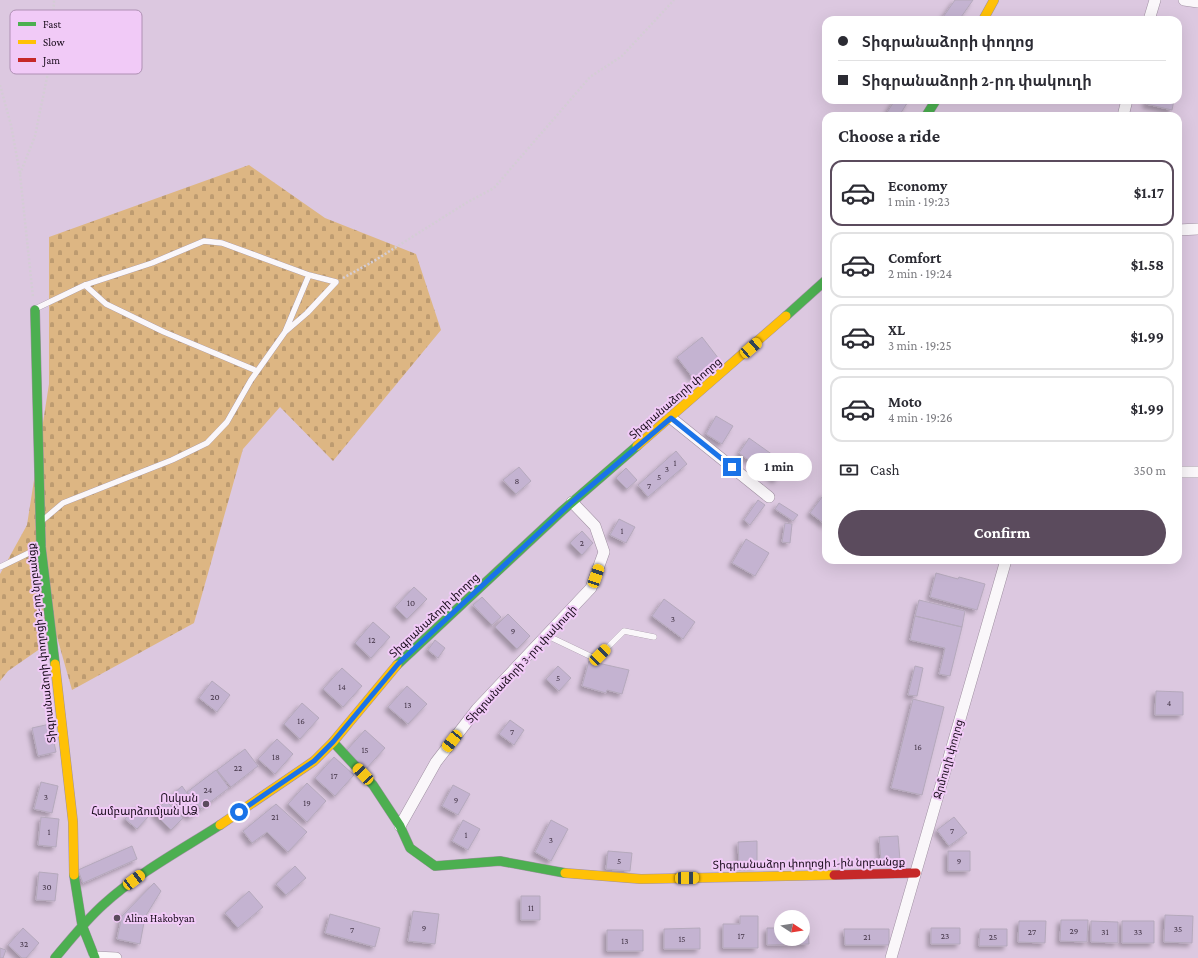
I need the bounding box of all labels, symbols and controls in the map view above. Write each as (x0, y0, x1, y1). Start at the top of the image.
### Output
legend (10, 10, 142, 74)
text: Fast (43, 18, 62, 30)
text: Տիգրանաձորի փողոց (862, 34, 1034, 50)
text: Slow (43, 36, 65, 48)
text: Jam (42, 54, 60, 67)
text: Տիգրանաձորի 2-րդ փակուղի (862, 73, 1092, 89)
text: Choose a ride (838, 126, 940, 146)
icon: car (840, 175, 876, 211)
text: Economy (888, 178, 947, 194)
text: $1.17 (1134, 185, 1164, 201)
text: 1 min · 19:23 (888, 194, 950, 209)
icon: car (840, 247, 876, 283)
text: Comfort (888, 250, 942, 266)
text: $1.58 (1131, 257, 1164, 273)
text: 2 min · 19:24 (888, 266, 952, 281)
icon: car (840, 319, 876, 355)
text: XL (888, 322, 905, 338)
text: $1.99 (1130, 329, 1164, 345)
car (738, 336, 764, 360)
text: 3 min · 19:25 (888, 338, 952, 353)
street label: Տիգրանաձորի փողոց (627, 355, 724, 442)
icon: car (840, 391, 876, 427)
text: Moto (888, 394, 922, 410)
text: $1.99 (1130, 401, 1164, 417)
text: 4 min · 19:26 (888, 410, 953, 425)
callout: 1 min (746, 453, 812, 481)
house number: 1 (674, 458, 677, 468)
route end (723, 458, 741, 476)
text: 1 min (764, 459, 794, 474)
icon: cash (838, 459, 860, 481)
text: Cash (870, 462, 900, 478)
text: 350 m (1133, 463, 1166, 478)
house number: 3 (665, 464, 669, 474)
house number: 5 (657, 472, 661, 482)
house number: 8 (515, 476, 520, 486)
house number: 7 (647, 481, 651, 491)
button: Confirm (838, 510, 1166, 556)
house number: 1 (621, 526, 624, 536)
house number: 2 (580, 538, 584, 548)
street label: Տիգրանաձորի փողոցի 2-րդ նրբանցք (25, 542, 58, 744)
car (586, 563, 606, 589)
street label: Տիգրանաձորի փողոց (387, 570, 482, 660)
house number: 10 (407, 598, 415, 608)
street label: Տիգրանաձորի 3-րդ փակուղի (463, 603, 580, 726)
house number: 3 (671, 614, 675, 624)
house number: 9 (511, 626, 516, 636)
house number: 12 (368, 635, 376, 645)
car (587, 642, 613, 668)
house number: 5 (556, 673, 560, 683)
house number: 14 (338, 682, 346, 692)
house number: 20 (210, 692, 220, 702)
house number: 4 (1167, 698, 1172, 708)
house number: 13 (404, 700, 412, 710)
house number: 16 (297, 716, 305, 726)
street label: Ջրմուղի փողոց (931, 718, 966, 800)
house number: 7 (510, 727, 514, 737)
car (440, 728, 464, 754)
house number: 16 (914, 742, 922, 752)
house number: 15 (361, 745, 369, 755)
house number: 18 (272, 752, 280, 762)
car (350, 761, 376, 787)
house number: 22 (234, 763, 242, 773)
house number: 17 (330, 771, 338, 781)
house number: 24 (204, 785, 213, 795)
house number: 3 (44, 792, 48, 802)
place label: Ոսկան Համբարձումյան ԱՁ (91, 792, 198, 818)
house number: 9 (454, 795, 459, 805)
house number: 19 (303, 798, 311, 808)
marker: Ոսկան Համբարձումյան ԱՁ (201, 799, 211, 809)
route start (230, 803, 248, 821)
house number: 21 (271, 812, 279, 822)
house number: 7 (950, 826, 954, 836)
house number: 1 (48, 827, 51, 837)
house number: 1 (465, 830, 468, 840)
house number: 3 (549, 835, 553, 845)
street label: Տիգրանաձոր փողոցի 1-ին նրբանցք (713, 855, 905, 872)
house number: 5 (617, 856, 621, 866)
house number: 9 (957, 856, 962, 866)
car (121, 868, 147, 892)
car (675, 872, 699, 884)
house number: 30 (42, 882, 52, 892)
house number: 11 (528, 903, 534, 913)
north arrow (774, 910, 810, 946)
map controls (774, 910, 810, 946)
place label: Alina Hakobyan (125, 912, 195, 925)
marker: Alina Hakobyan (112, 913, 122, 923)
house number: 9 (422, 923, 427, 933)
house number: 35 (1174, 924, 1182, 934)
house number: 7 (350, 925, 354, 935)
house number: 29 (1070, 926, 1079, 936)
house number: 27 (1028, 927, 1036, 937)
house number: 31 (1101, 927, 1109, 937)
house number: 33 (1134, 927, 1142, 937)
house number: 17 (737, 931, 745, 941)
house number: 23 (941, 931, 949, 941)
house number: 21 (863, 932, 871, 942)
house number: 25 (989, 932, 997, 942)
house number: 15 (678, 934, 686, 944)
house number: 13 (621, 936, 629, 946)
house number: 32 (20, 939, 28, 949)

